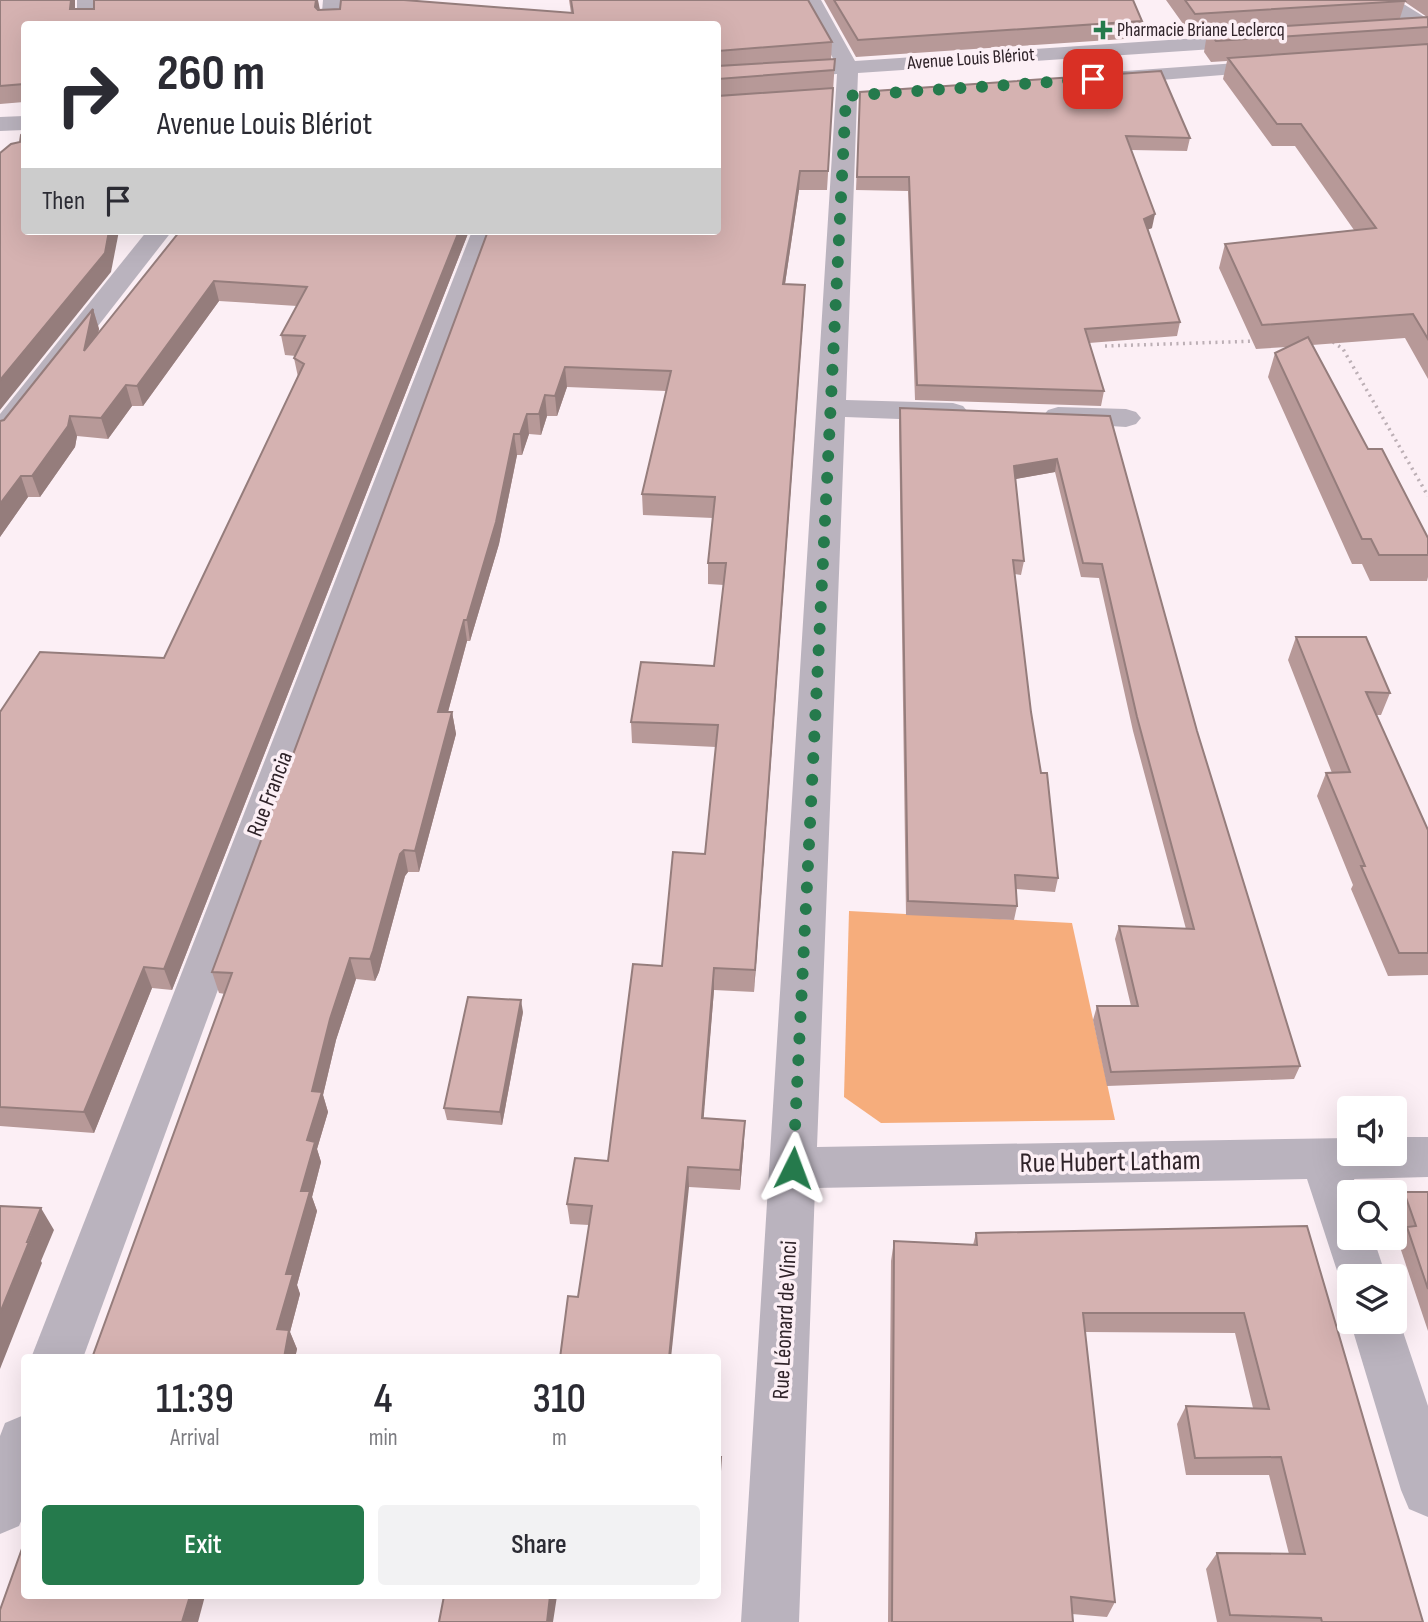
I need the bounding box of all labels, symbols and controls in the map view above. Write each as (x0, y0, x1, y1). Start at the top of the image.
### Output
place label: Pharmacie Briane Leclercq (1117, 19, 1285, 42)
marker: Pharmacie Briane Leclercq (1095, 22, 1111, 38)
street label: Avenue Louis Blériot (905, 43, 1036, 75)
text: 260 m (157, 45, 265, 104)
icon: right (42, 49, 133, 140)
pin (1063, 49, 1123, 109)
icon: arrive (1074, 60, 1112, 98)
text: Avenue Louis Blériot (157, 105, 372, 144)
icon: arrive (99, 182, 137, 220)
text: Then (42, 186, 85, 217)
street label: Rue Francia (241, 747, 299, 841)
map controls (1337, 1096, 1407, 1334)
button: sound (1337, 1096, 1407, 1166)
position arrow (756, 1131, 830, 1205)
street label: Rue Hubert Latham (1019, 1144, 1201, 1180)
button: search (1337, 1180, 1407, 1250)
street label: Rue Léonard de Vinci (767, 1240, 803, 1400)
button: layers (1337, 1264, 1407, 1334)
text: 11:39 (156, 1374, 234, 1425)
text: 4 (374, 1374, 393, 1425)
text: 310 (533, 1374, 586, 1425)
text: Arrival (170, 1424, 220, 1452)
text: min (369, 1424, 398, 1452)
text: m (552, 1424, 567, 1452)
button: Exit (42, 1505, 364, 1585)
button: Share (378, 1505, 700, 1585)

